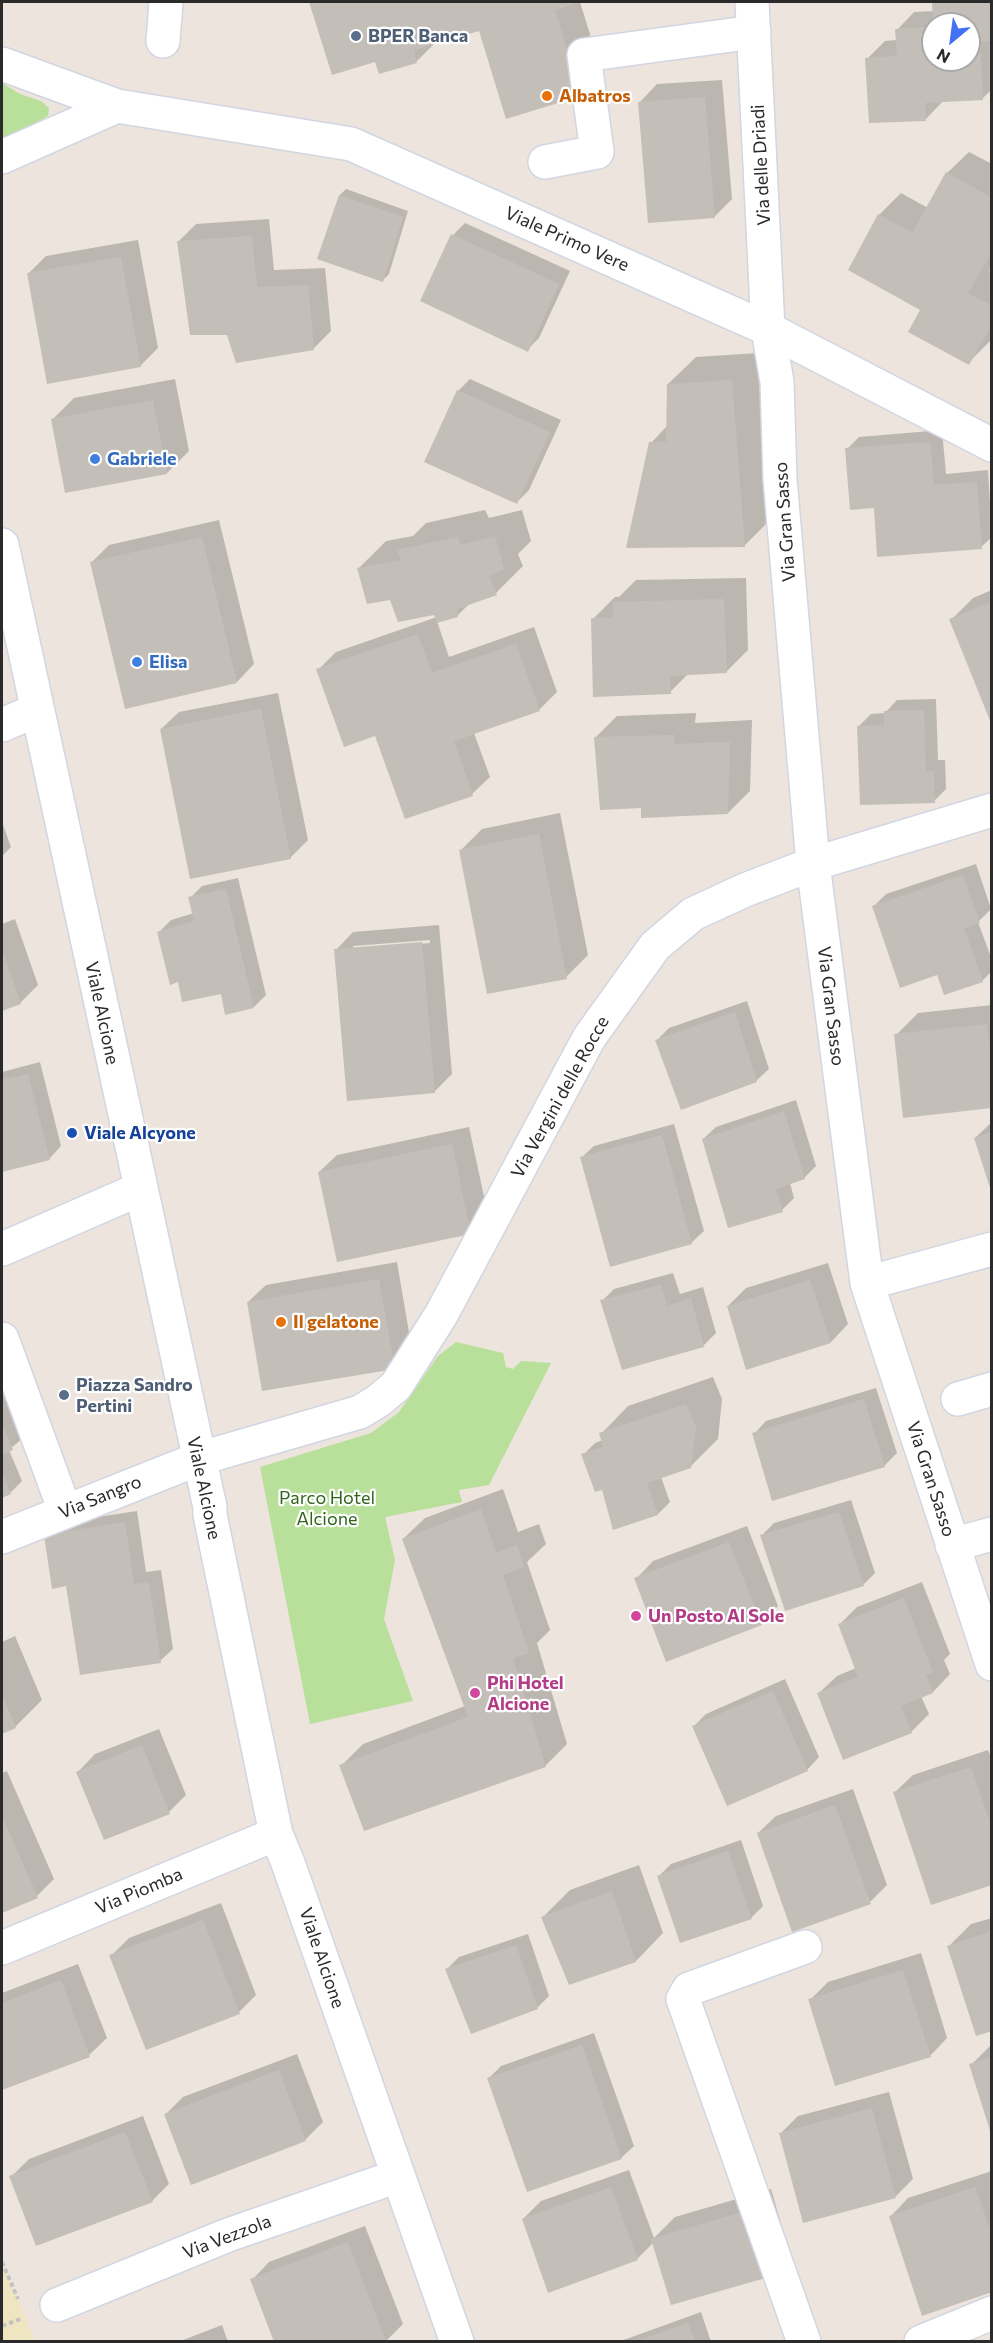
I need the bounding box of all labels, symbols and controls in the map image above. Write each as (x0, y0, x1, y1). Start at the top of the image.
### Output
north arrow (921, 12, 981, 72)
place label: BPER Banca (368, 25, 468, 47)
marker: BPER Banca (349, 29, 363, 43)
text: N (933, 45, 953, 68)
place label: Albatros (559, 85, 631, 107)
marker: Albatros (540, 89, 554, 103)
street label: Via delle Driadi (747, 104, 775, 226)
street label: Viale Primo Vere (501, 202, 633, 276)
place label: Gabriele (107, 448, 177, 470)
marker: Gabriele (88, 452, 102, 466)
street label: Via Gran Sasso (770, 461, 800, 583)
place label: Elisa (149, 651, 188, 673)
marker: Elisa (130, 655, 144, 669)
street label: Via Gran Sasso (813, 945, 849, 1067)
street label: Viale Alcione (81, 959, 123, 1067)
street label: Via Vergini delle Rocce (506, 1012, 614, 1182)
place label: Viale Alcyone (84, 1122, 196, 1144)
marker: Viale Alcyone (65, 1126, 79, 1140)
place label: Il gelatone (293, 1311, 379, 1333)
marker: Il gelatone (274, 1315, 288, 1329)
place label: Piazza Sandro Pertini (76, 1374, 193, 1416)
marker: Piazza Sandro Pertini (57, 1388, 71, 1402)
street label: Via Gran Sasso (902, 1418, 960, 1540)
street label: Viale Alcione (183, 1434, 225, 1542)
street label: Via Sangro (55, 1471, 145, 1523)
park label: Parco Hotel Alcione (279, 1487, 375, 1530)
place label: Un Posto Al Sole (648, 1605, 784, 1627)
marker: Un Posto Al Sole (629, 1609, 643, 1623)
place label: Phi Hotel Alcione (487, 1672, 564, 1714)
marker: Phi Hotel Alcione (468, 1686, 482, 1700)
street label: Via Piomba (92, 1863, 186, 1919)
street label: Viale Alcione (295, 1905, 349, 2011)
street label: Via Vezzola (180, 2210, 274, 2264)

